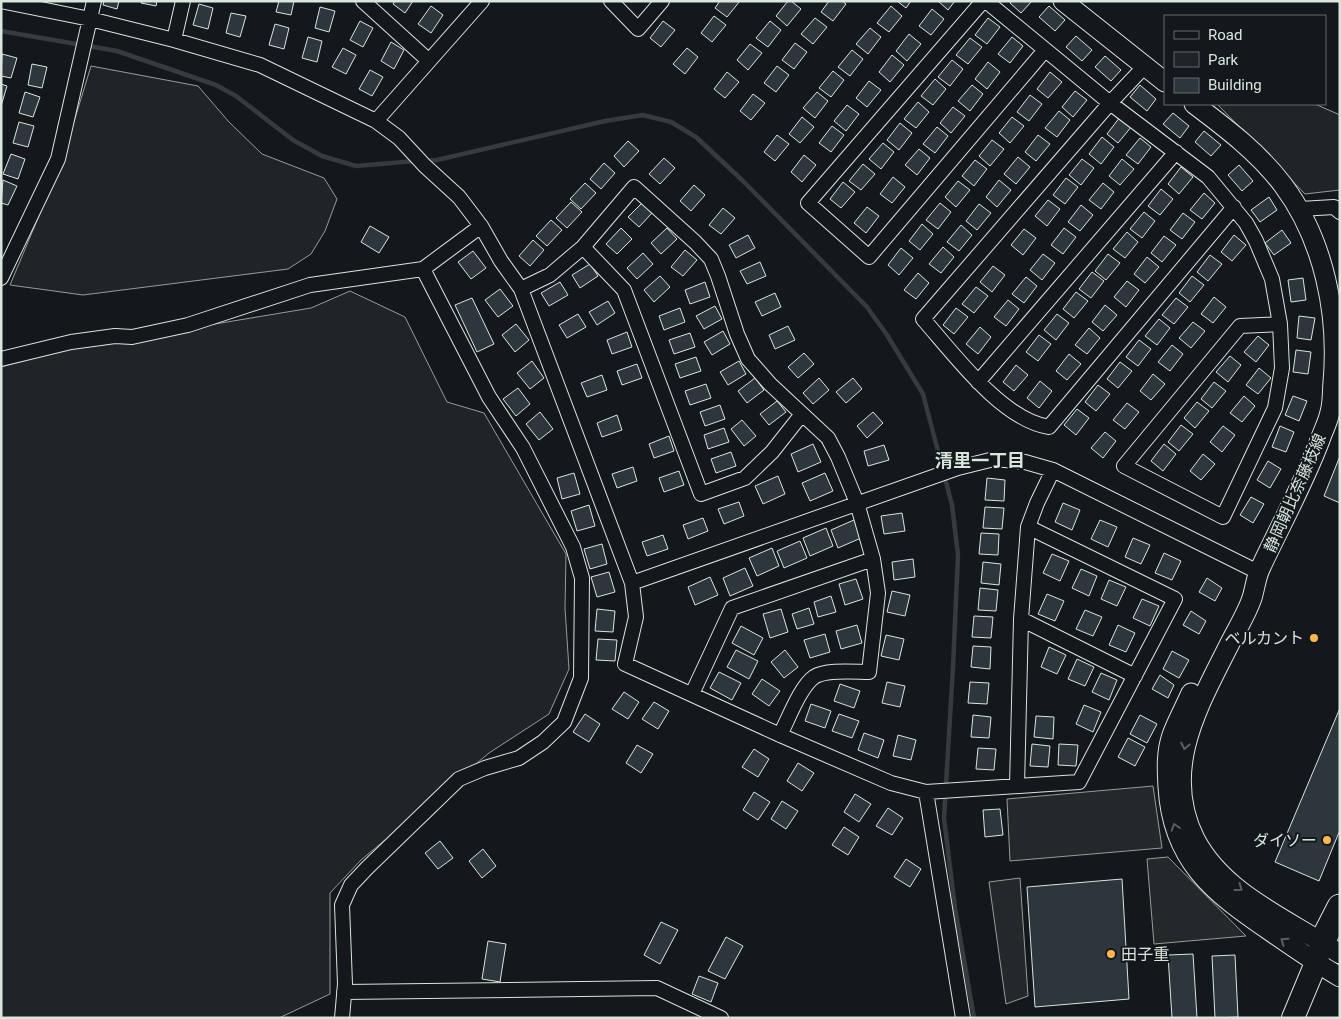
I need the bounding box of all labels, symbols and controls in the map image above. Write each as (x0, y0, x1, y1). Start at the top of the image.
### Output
legend (1164, 15, 1326, 105)
text: Road (1208, 26, 1242, 44)
text: Park (1208, 51, 1239, 69)
text: Building (1208, 76, 1262, 94)
street label: 静岡朝比奈藤枝線 (1260, 431, 1330, 555)
district label: 清里一丁目 (935, 450, 1025, 471)
place label: ベルカント (1224, 629, 1304, 648)
marker: ベルカント (1308, 632, 1320, 644)
one-way arrow (1180, 741, 1191, 750)
one-way arrow (1170, 823, 1180, 831)
place label: ダイソー (1253, 831, 1317, 850)
marker: ダイソー (1321, 834, 1333, 846)
one-way arrow (1233, 883, 1242, 891)
one-way arrow (1281, 938, 1290, 947)
place label: 田子重 (1121, 945, 1169, 964)
marker: 田子重 (1105, 948, 1117, 960)

